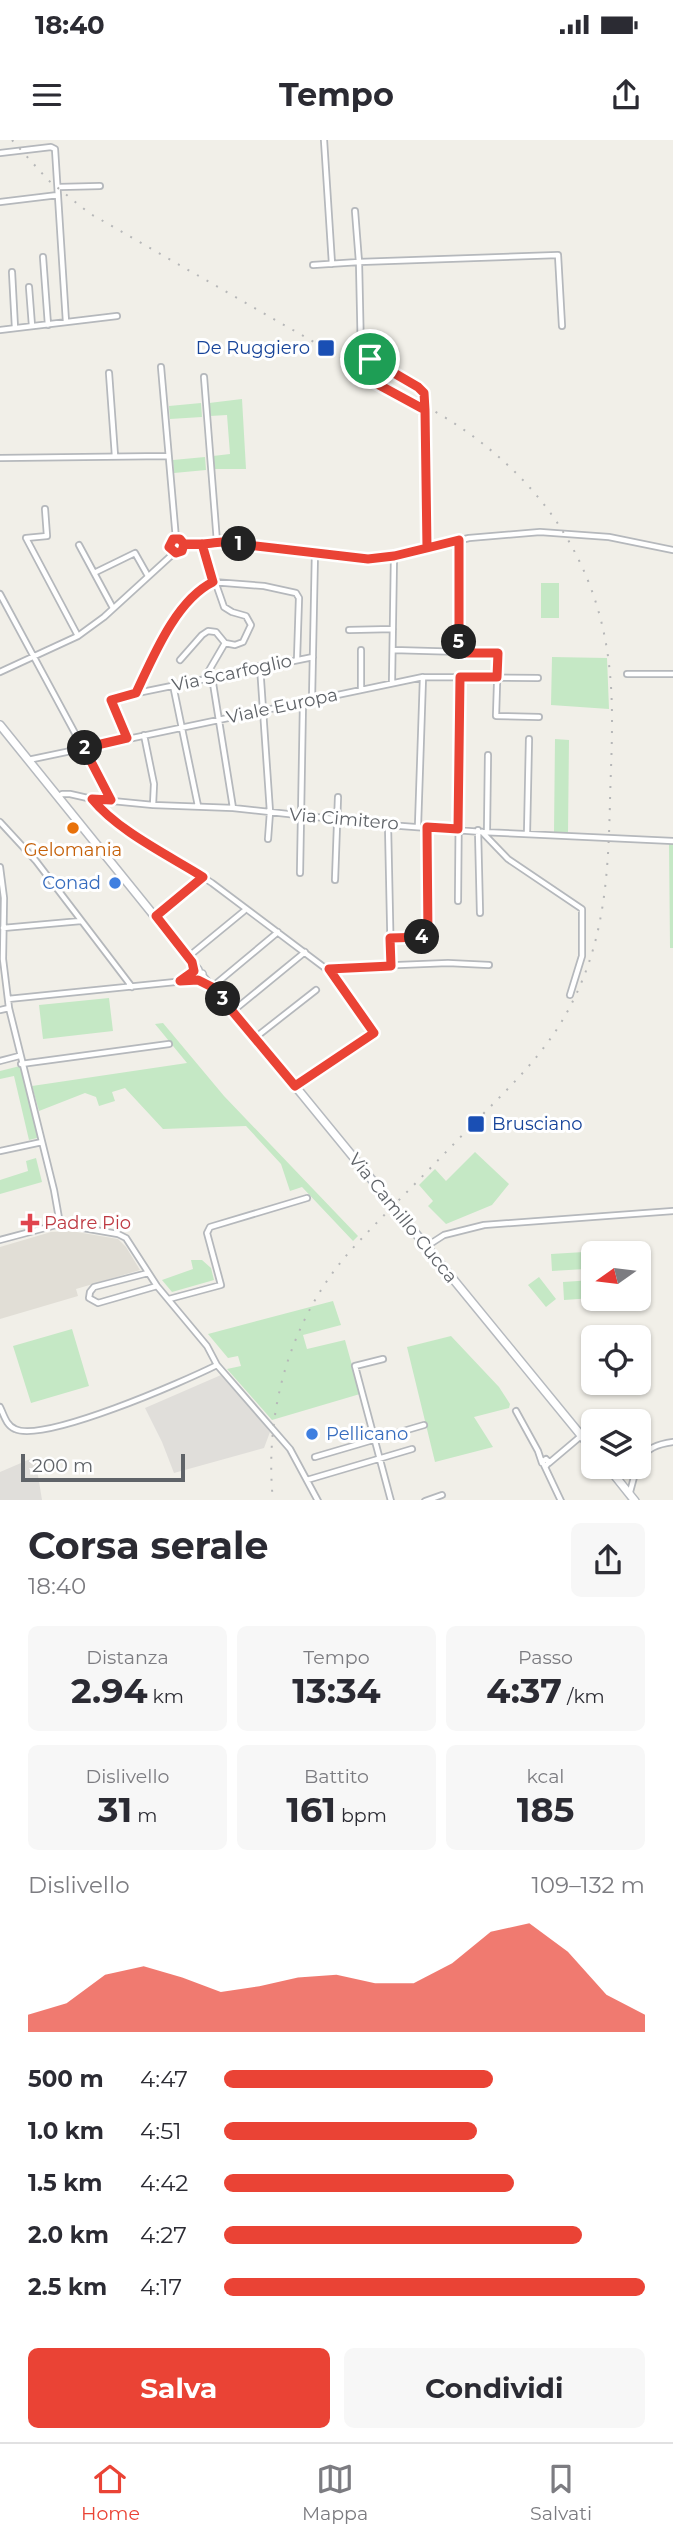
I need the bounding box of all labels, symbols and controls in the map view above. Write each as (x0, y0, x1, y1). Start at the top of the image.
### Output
text: 18:40 (35, 9, 105, 41)
text: Tempo (279, 75, 394, 114)
icon: menu (28, 76, 66, 114)
icon: share (607, 76, 645, 114)
pin (340, 329, 400, 389)
place label: De Ruggiero (196, 337, 310, 359)
marker: De Ruggiero (316, 338, 336, 358)
icon: arrive (351, 340, 389, 378)
pin: 1 (222, 526, 256, 562)
text: 1 (235, 532, 242, 555)
pin: 5 (442, 624, 476, 660)
text: 5 (453, 630, 464, 653)
street label: Via Scarfoglio (170, 650, 294, 696)
street label: Viale Europa (224, 683, 340, 729)
pin: 2 (68, 730, 102, 766)
text: 2 (79, 736, 90, 759)
street label: Via Cimitero (288, 803, 400, 835)
marker: Gelomania (65, 820, 81, 836)
place label: Gelomania (24, 839, 122, 861)
place label: Conad (42, 872, 101, 894)
marker: Conad (107, 875, 123, 891)
pin: 4 (404, 920, 440, 954)
text: 4 (415, 925, 428, 948)
pin: 3 (206, 982, 241, 1016)
text: 3 (217, 987, 228, 1010)
place label: Brusciano (492, 1113, 583, 1135)
marker: Brusciano (466, 1114, 486, 1134)
street label: Via Camillo Cucca (344, 1149, 462, 1287)
place label: Padre Pio (44, 1212, 131, 1234)
marker: Padre Pio (22, 1215, 38, 1231)
north arrow (581, 1241, 651, 1311)
map controls (581, 1241, 651, 1479)
button: locate (581, 1325, 651, 1395)
button: layers (581, 1409, 651, 1479)
place label: Pellicano (326, 1423, 408, 1445)
marker: Pellicano (304, 1426, 320, 1442)
scale bar (21, 1451, 186, 1483)
text: 200 m (32, 1454, 93, 1477)
text: Corsa serale (28, 1522, 268, 1569)
button: share (571, 1523, 645, 1597)
text: 18:40 (28, 1572, 86, 1600)
text: Distanza (86, 1646, 169, 1669)
text: Tempo (303, 1646, 370, 1669)
text: Passo (518, 1646, 573, 1669)
text: 2.94 (71, 1669, 148, 1712)
text: 13:34 (292, 1669, 381, 1712)
text: 4:37 (486, 1669, 562, 1712)
text: km (148, 1685, 184, 1708)
text: /km (562, 1685, 605, 1708)
text: Dislivello (86, 1765, 169, 1788)
text: Battito (304, 1765, 369, 1788)
text: kcal (527, 1765, 564, 1788)
text: 31 (98, 1788, 132, 1831)
text: 161 (286, 1788, 336, 1831)
text: 185 (517, 1788, 574, 1831)
text: m (132, 1804, 157, 1827)
text: bpm (336, 1804, 387, 1827)
text: Dislivello (28, 1871, 130, 1899)
text: 109–132 m (532, 1871, 645, 1899)
text: 500 m (28, 2065, 104, 2093)
text: 4:47 (140, 2065, 188, 2093)
text: 1.0 km (28, 2117, 104, 2145)
text: 4:51 (140, 2117, 182, 2145)
text: 1.5 km (28, 2169, 102, 2197)
text: 4:42 (140, 2169, 188, 2197)
text: 2.0 km (28, 2221, 109, 2249)
text: 4:27 (140, 2221, 187, 2249)
text: 2.5 km (28, 2273, 107, 2301)
text: 4:17 (140, 2273, 182, 2301)
button: Salva (28, 2348, 330, 2428)
button: Condividi (344, 2348, 645, 2428)
tab: Home (81, 2460, 140, 2525)
tab: Mappa (302, 2460, 368, 2525)
tab: Salvati (530, 2460, 592, 2525)

